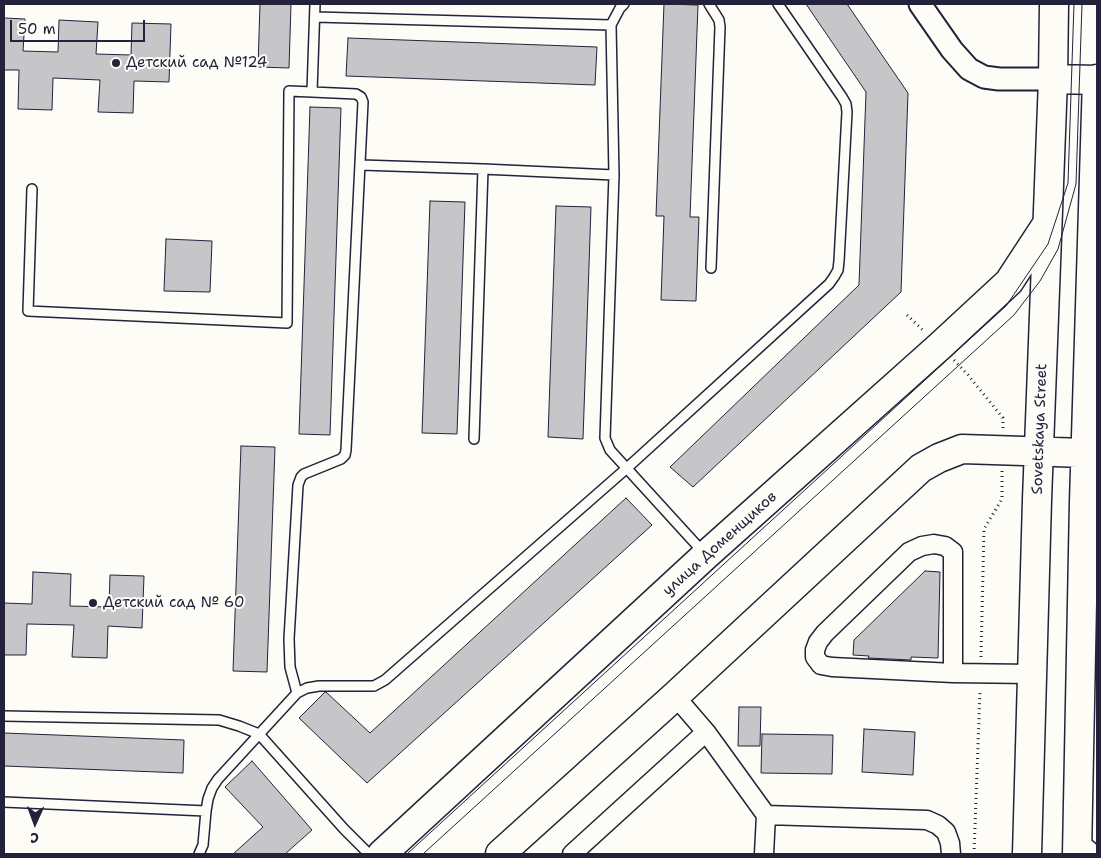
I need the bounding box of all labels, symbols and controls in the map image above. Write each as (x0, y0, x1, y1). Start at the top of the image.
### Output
scale bar (12, 10, 148, 42)
text: 50 m (18, 19, 56, 39)
place label: Детский сад №124 (126, 54, 267, 72)
marker: Детский сад №124 (110, 57, 122, 69)
street label: Sovetskaya Street (1029, 363, 1051, 495)
street label: улица Доменщиков (659, 488, 781, 600)
place label: Детский сад № 60 (103, 594, 244, 612)
marker: Детский сад № 60 (87, 597, 99, 609)
north arrow (10, 798, 60, 848)
text: С (30, 829, 39, 847)

